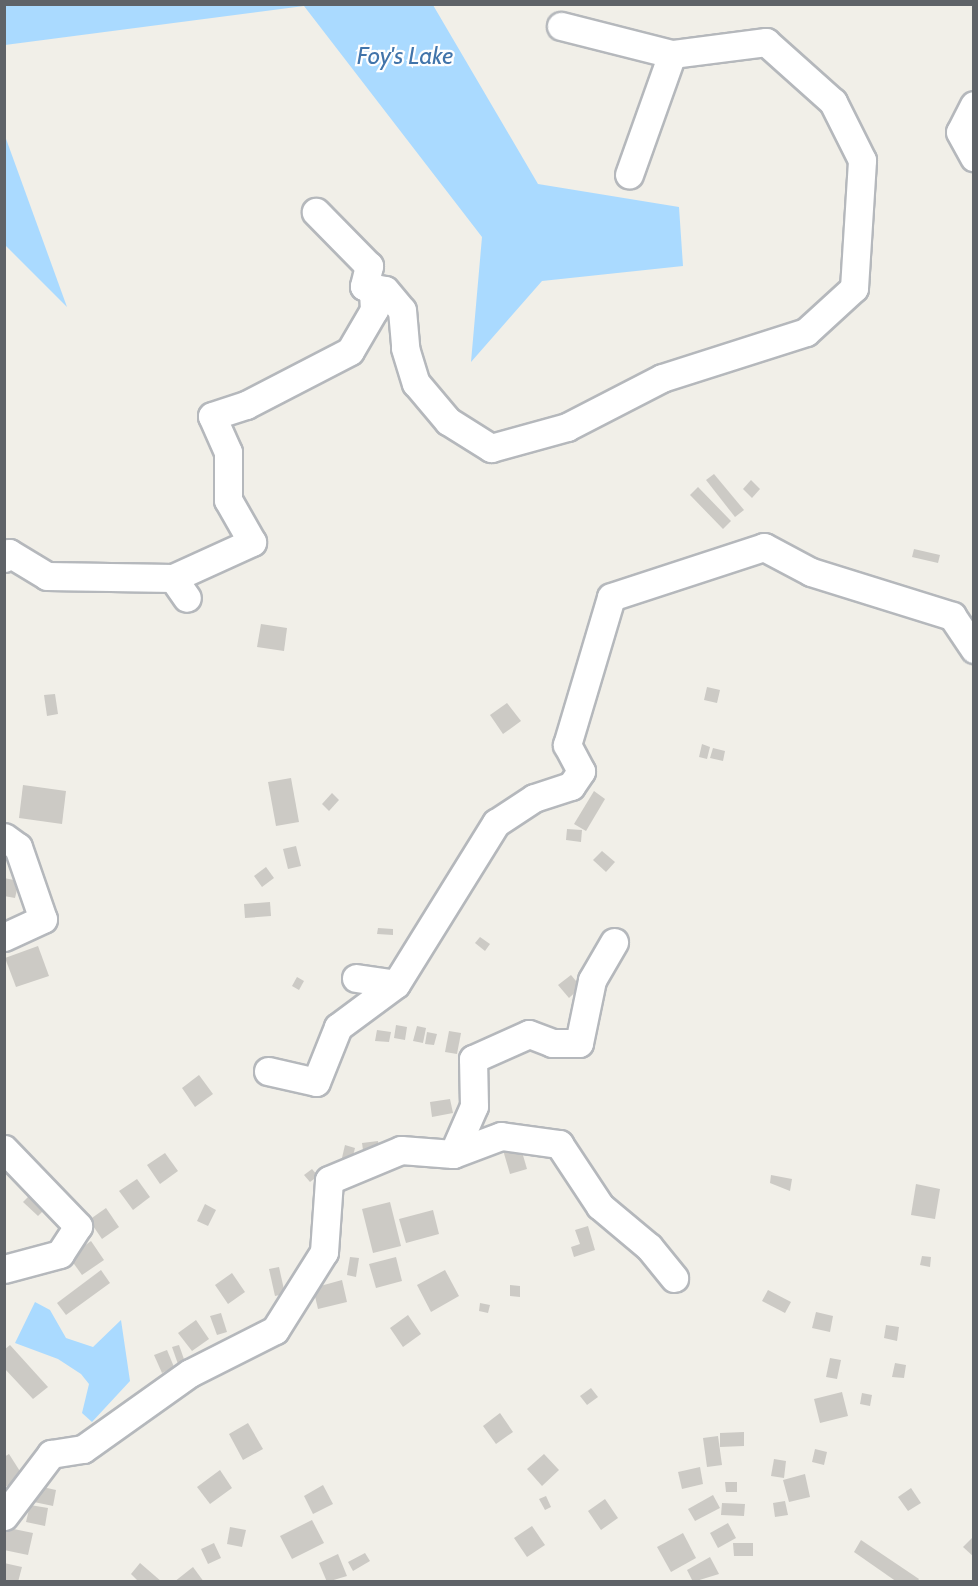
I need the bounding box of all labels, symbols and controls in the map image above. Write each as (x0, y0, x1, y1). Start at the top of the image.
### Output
water label: Foy's Lake (357, 42, 453, 70)

